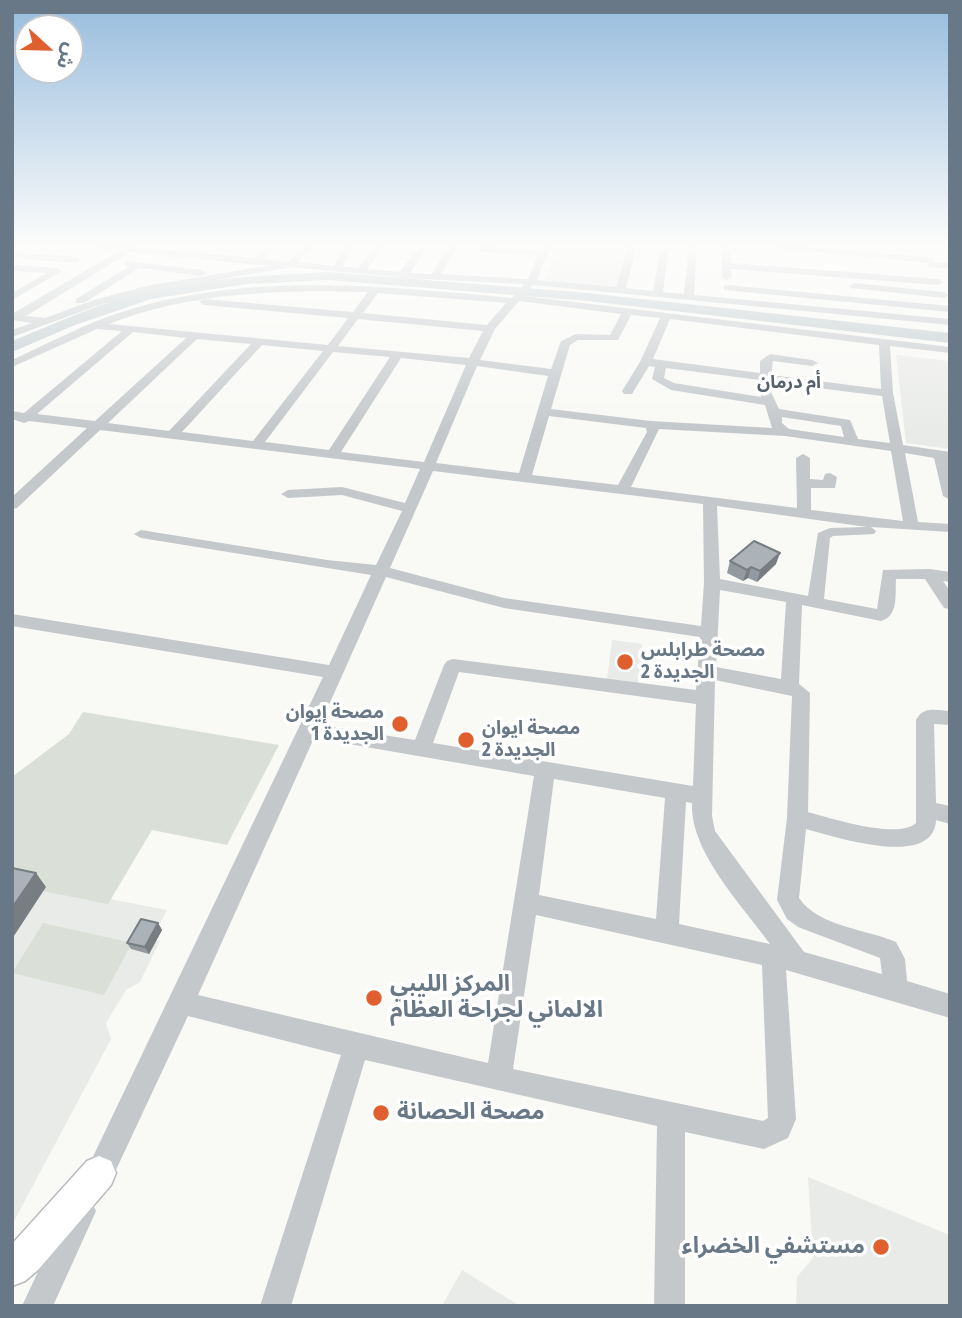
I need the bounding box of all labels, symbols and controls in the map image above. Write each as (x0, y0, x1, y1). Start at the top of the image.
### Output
north arrow (14, 14, 84, 84)
text: ش (52, 40, 83, 73)
district label: أم درمان (757, 372, 821, 394)
place label: مصحة طرابلس الجديدة 2 (641, 640, 765, 684)
marker: مصحة طرابلس الجديدة 2 (615, 652, 635, 672)
place label: مصحة إيوان الجديدة 1 (286, 702, 384, 746)
marker: مصحة إيوان الجديدة 1 (390, 714, 410, 734)
place label: مصحة ايوان الجديدة 2 (482, 718, 580, 762)
marker: مصحة ايوان الجديدة 2 (456, 730, 476, 750)
place label: المركز الليبي الالماني لجراحة العظام (390, 971, 603, 1025)
marker: المركز الليبي الالماني لجراحة العظام (364, 988, 384, 1008)
place label: مصحة الحصانة (397, 1099, 545, 1127)
marker: مصحة الحصانة (371, 1103, 391, 1123)
place label: مستشفي الخضراء (682, 1233, 865, 1261)
marker: مستشفي الخضراء (871, 1237, 891, 1257)

